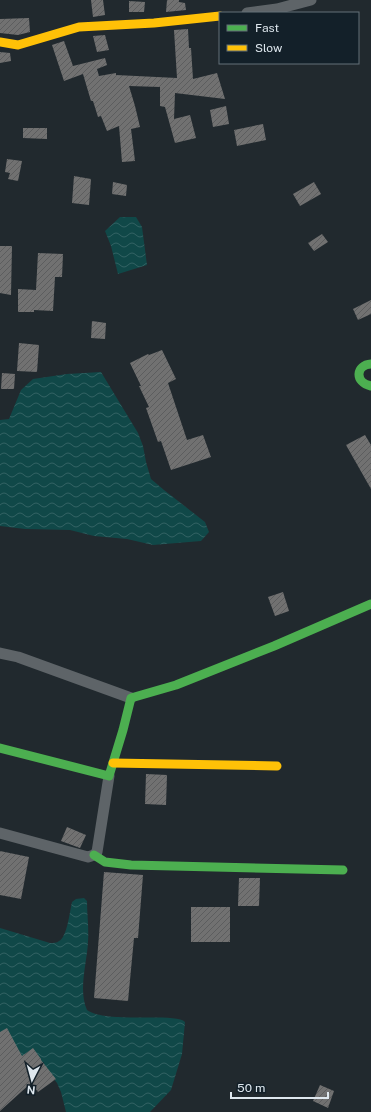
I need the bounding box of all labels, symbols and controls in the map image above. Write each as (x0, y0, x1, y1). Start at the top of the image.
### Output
legend (219, 12, 359, 64)
text: Fast (255, 21, 280, 35)
text: Slow (255, 41, 283, 55)
north arrow (12, 1060, 52, 1100)
scale bar (231, 1074, 328, 1100)
text: 50 m (237, 1081, 265, 1095)
text: N (26, 1084, 36, 1096)

